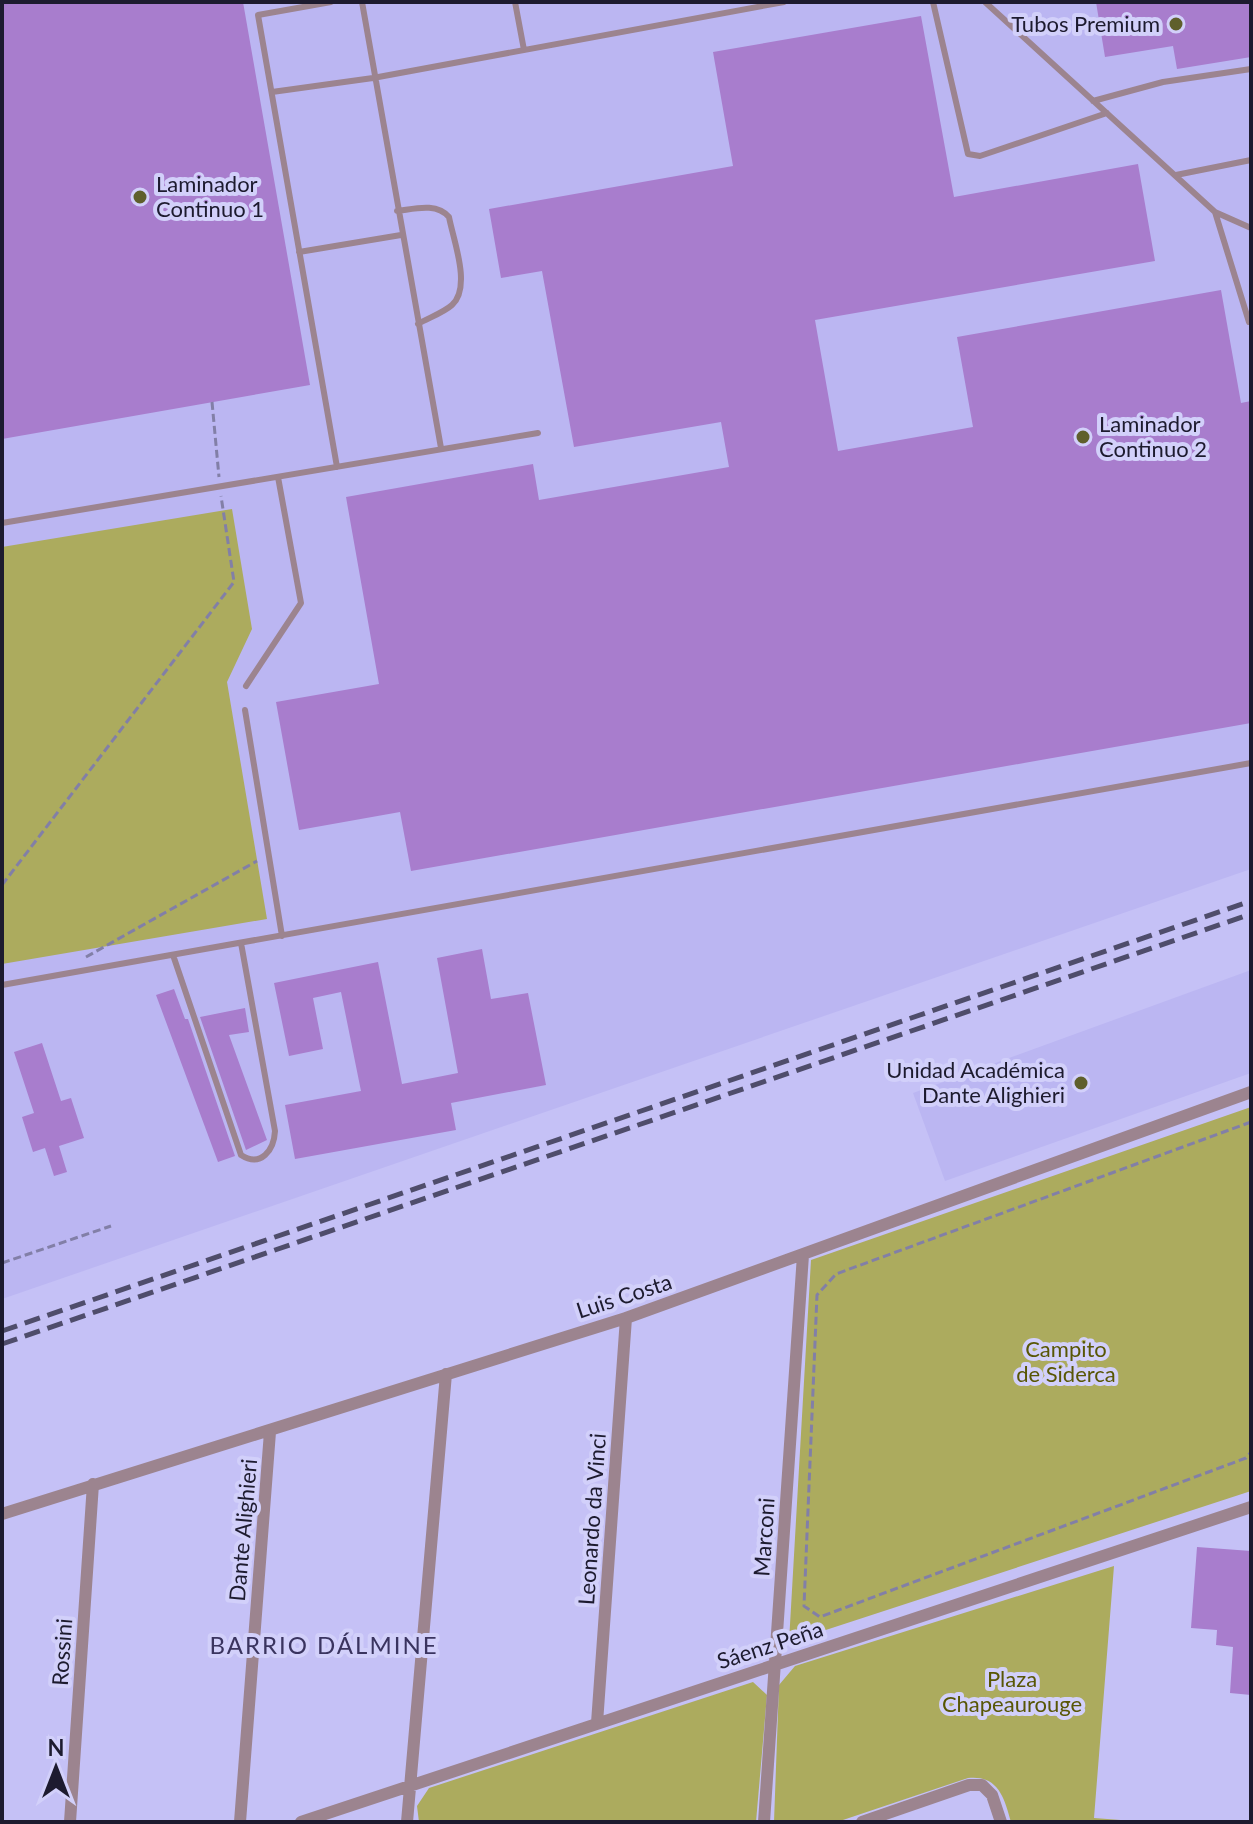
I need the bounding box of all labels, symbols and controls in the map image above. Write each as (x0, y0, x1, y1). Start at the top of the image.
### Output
place label: Tubos Premium (1011, 10, 1160, 37)
marker: Tubos Premium (1167, 15, 1185, 33)
place label: Laminador Continuo 1 (156, 170, 264, 222)
marker: Laminador Continuo 1 (131, 188, 149, 206)
place label: Laminador Continuo 2 (1099, 410, 1207, 462)
marker: Laminador Continuo 2 (1074, 428, 1092, 446)
place label: Unidad Académica Dante Alighieri (886, 1056, 1065, 1108)
marker: Unidad Académica Dante Alighieri (1072, 1074, 1090, 1092)
street label: Luis Costa (573, 1267, 675, 1324)
park label: Campito de Siderca (1016, 1335, 1116, 1387)
street label: Leonardo da Vinci (572, 1432, 611, 1606)
street label: Dante Alighieri (223, 1458, 262, 1602)
street label: Marconi (747, 1497, 780, 1577)
street label: Sáenz Peña (714, 1615, 826, 1674)
street label: Rossini (46, 1617, 77, 1687)
district label: BARRIO DÁLMINE (209, 1630, 439, 1659)
park label: Plaza Chapeaurouge (942, 1665, 1082, 1717)
north arrow (16, 1728, 96, 1808)
text: N (48, 1734, 64, 1761)

